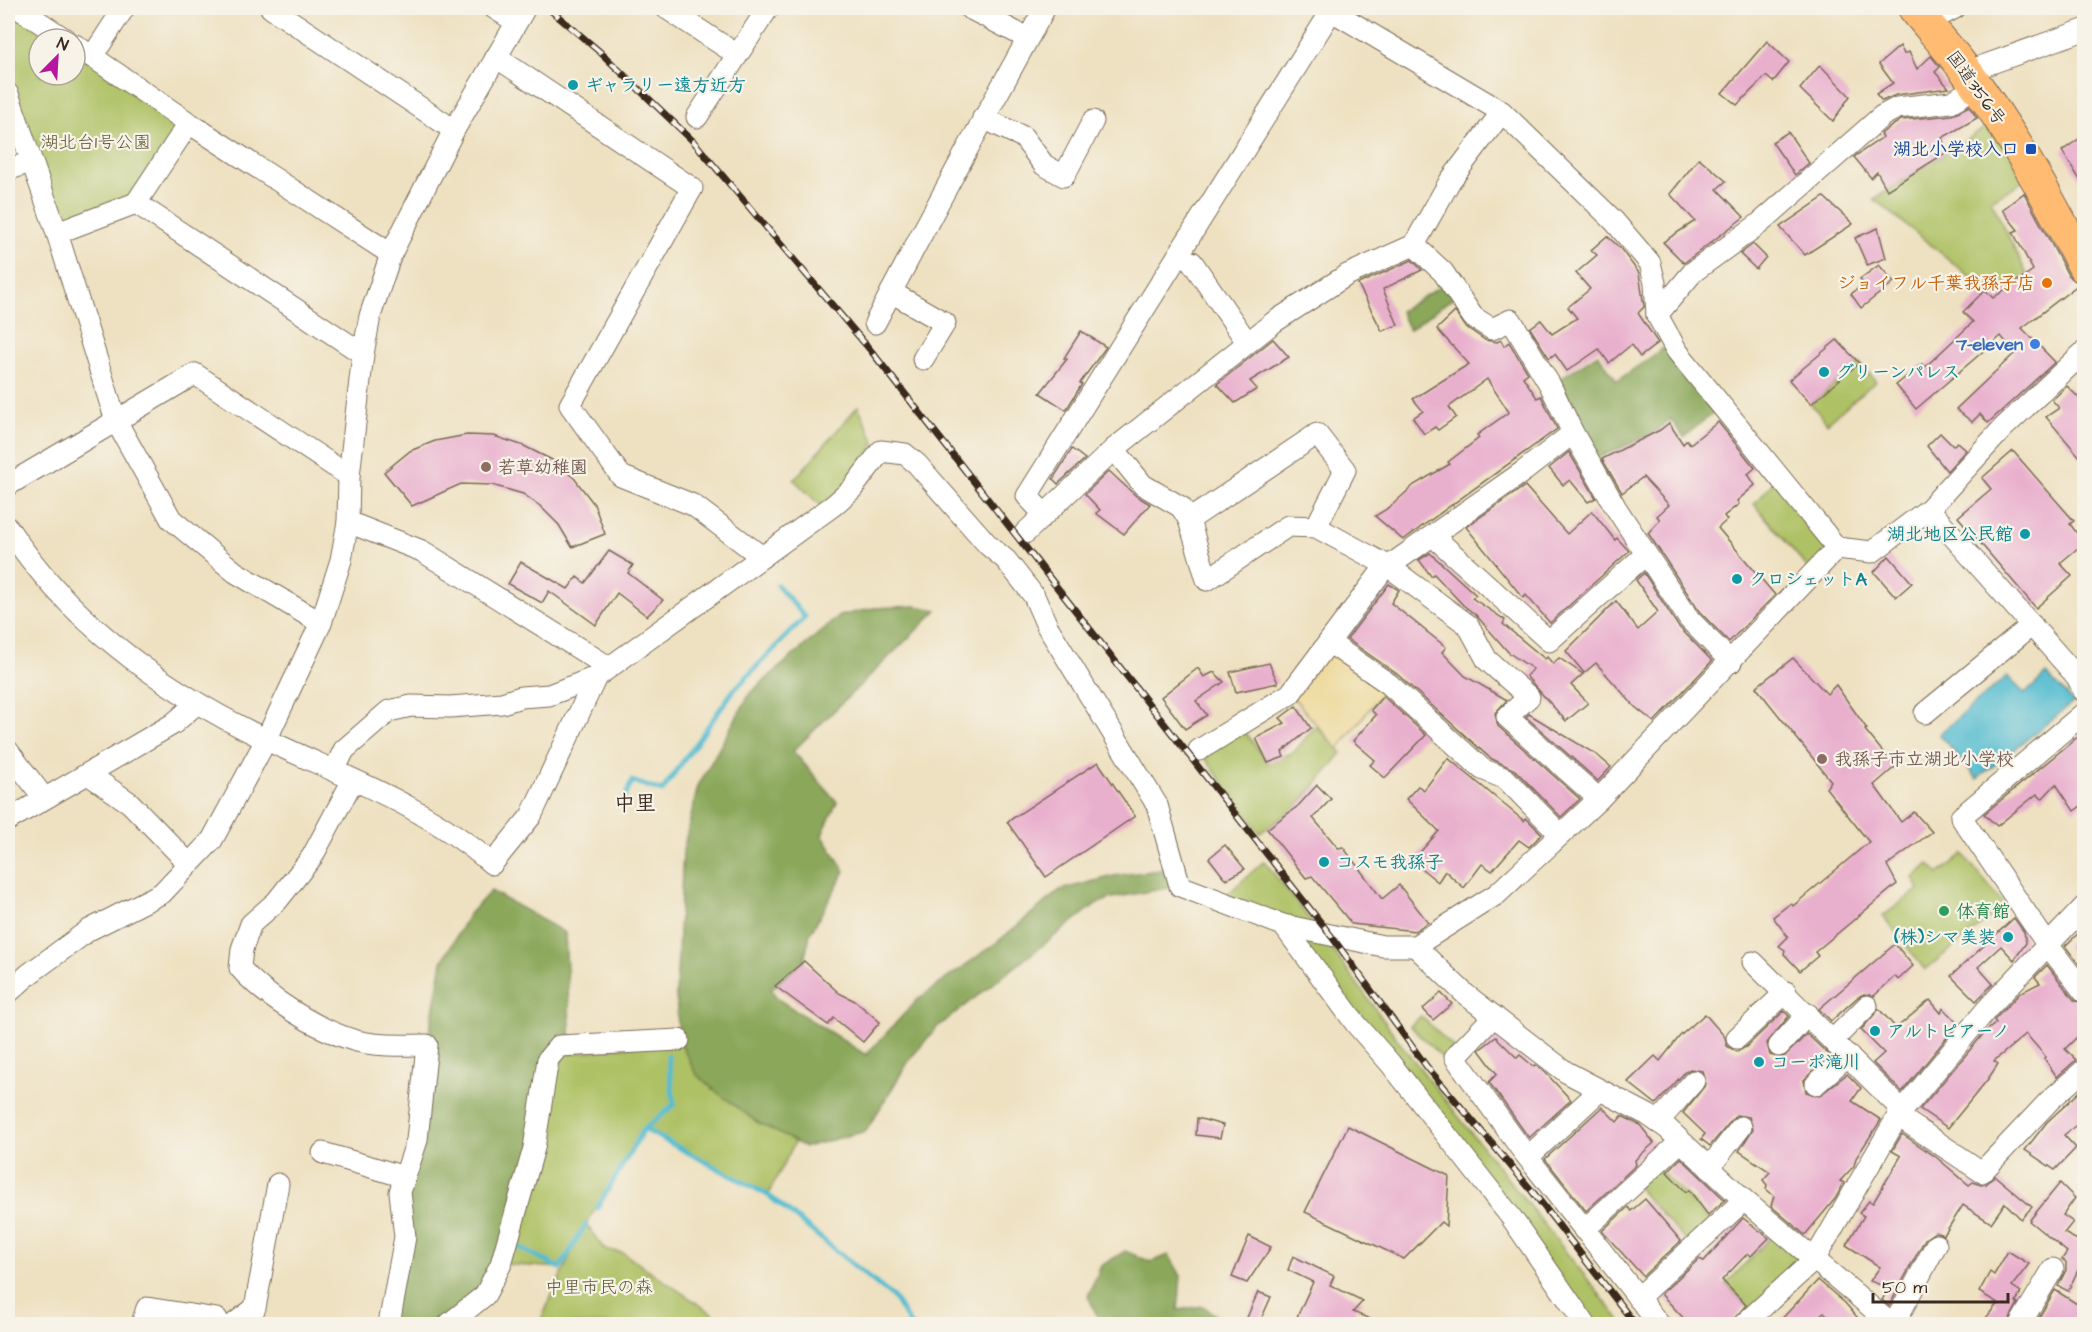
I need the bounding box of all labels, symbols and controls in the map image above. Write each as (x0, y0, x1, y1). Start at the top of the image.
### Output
north arrow (27, 27, 87, 87)
text: N (54, 32, 72, 56)
street label: 国道356号 (1940, 45, 2012, 131)
place label: ギャラリー遠方近方 (585, 73, 746, 98)
marker: ギャラリー遠方近方 (566, 78, 580, 92)
park label: 湖北台1号公園 (41, 130, 151, 155)
place label: 湖北小学校入口 (1893, 137, 2019, 162)
marker: 湖北小学校入口 (2024, 142, 2038, 156)
place label: ジョイフル千葉我孫子店 (1837, 271, 2035, 296)
marker: ジョイフル千葉我孫子店 (2040, 276, 2054, 290)
place label: 7-eleven (1955, 332, 2023, 357)
marker: 7-eleven (2028, 337, 2042, 351)
place label: グリーンパレス (1836, 360, 1960, 385)
marker: グリーンパレス (1817, 365, 1831, 379)
place label: 若草幼稚園 (498, 455, 588, 480)
marker: 若草幼稚園 (479, 460, 493, 474)
place label: 湖北地区公民館 (1887, 522, 2013, 547)
marker: 湖北地区公民館 (2018, 527, 2032, 541)
place label: クロシェットA (1749, 567, 1868, 592)
marker: クロシェットA (1730, 572, 1744, 586)
place label: 我孫子市立湖北小学校 (1834, 747, 2014, 772)
marker: 我孫子市立湖北小学校 (1815, 752, 1829, 766)
district label: 中里 (614, 789, 656, 818)
place label: コスモ我孫子 (1336, 850, 1443, 875)
marker: コスモ我孫子 (1317, 855, 1331, 869)
place label: 体育館 (1956, 899, 2010, 924)
marker: 体育館 (1937, 904, 1951, 918)
place label: (株)シマ美装 (1893, 925, 1996, 950)
marker: (株)シマ美装 (2001, 930, 2015, 944)
place label: アルトピアーノ (1887, 1019, 2010, 1044)
marker: アルトピアーノ (1868, 1024, 1882, 1038)
place label: コーポ滝川 (1771, 1050, 1861, 1075)
marker: コーポ滝川 (1752, 1055, 1766, 1069)
scale bar (1873, 1266, 2008, 1304)
park label: 中里市民の森 (545, 1275, 653, 1300)
text: 50 m (1882, 1275, 1927, 1300)

